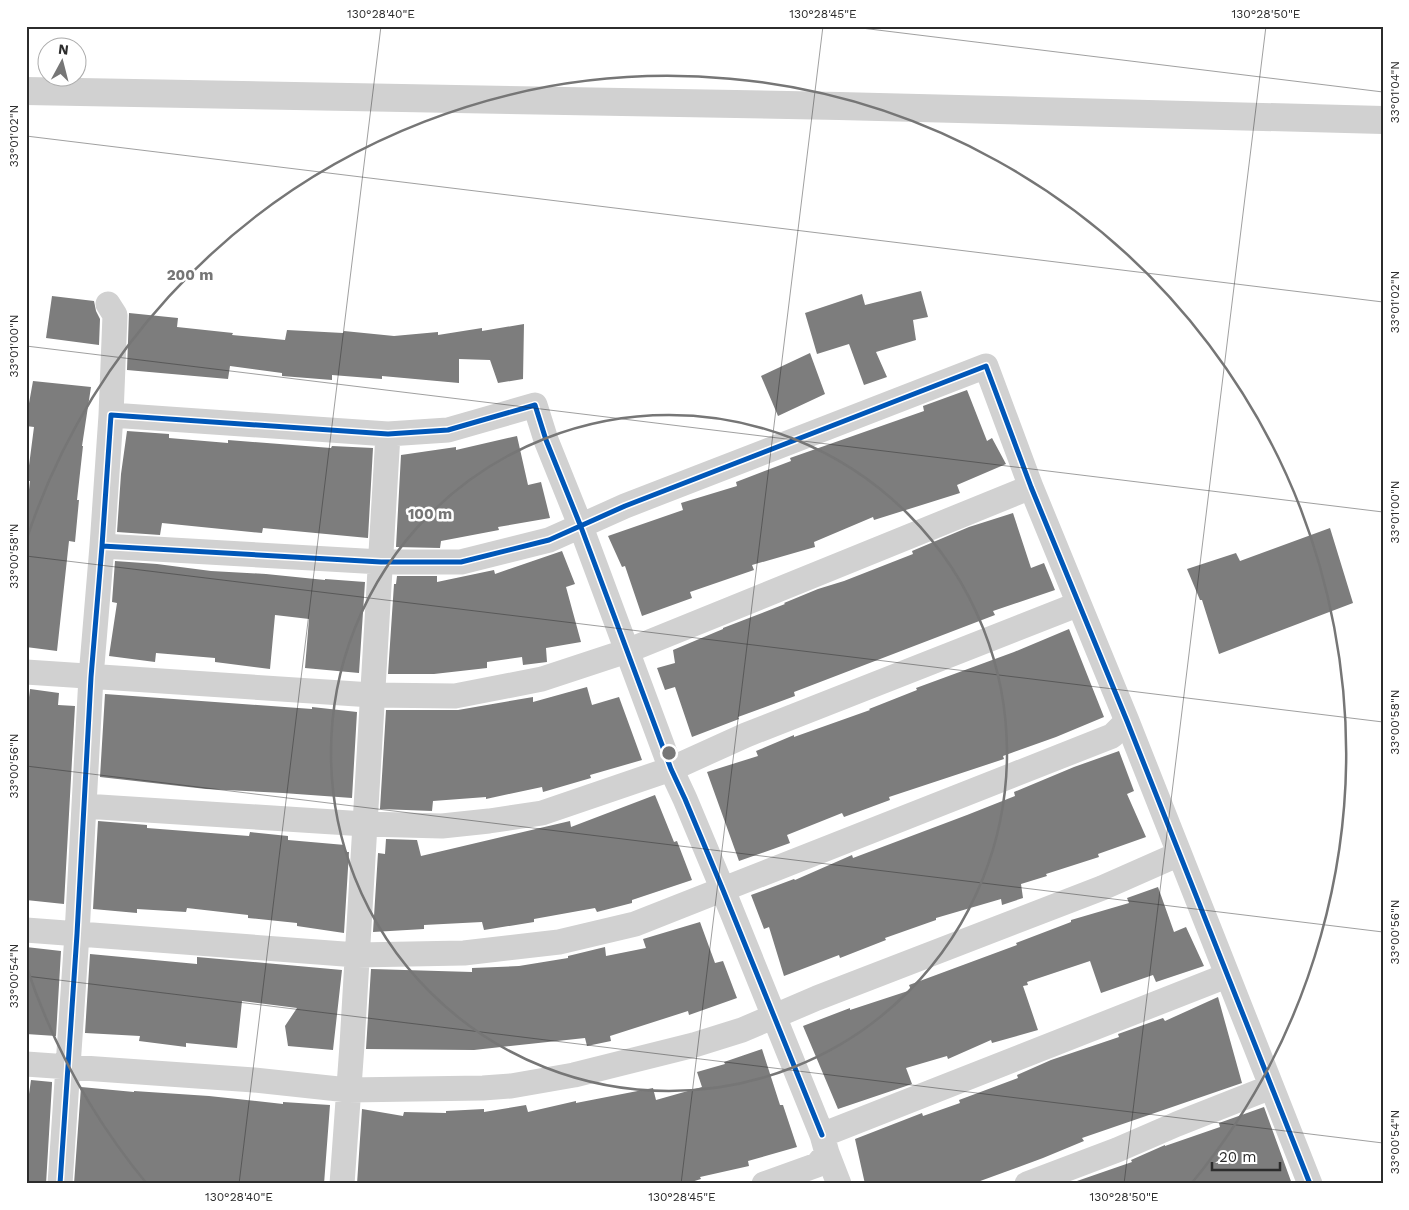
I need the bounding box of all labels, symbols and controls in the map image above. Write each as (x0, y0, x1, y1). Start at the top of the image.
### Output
text: 130°28'40"E (347, 7, 415, 21)
text: 130°28'45"E (789, 7, 857, 21)
text: 130°28'50"E (1232, 7, 1301, 21)
north arrow (38, 38, 88, 88)
text: N (57, 41, 70, 58)
text: 33°01'04"N (1388, 61, 1402, 123)
text: 33°01'02"N (7, 105, 21, 167)
text: 200 m (167, 266, 213, 284)
text: 33°01'02"N (1388, 271, 1402, 333)
text: 33°01'00"N (7, 314, 21, 378)
text: 33°01'00"N (1388, 480, 1402, 544)
text: 100 m (408, 505, 452, 523)
text: 33°00'58"N (7, 523, 21, 589)
text: 33°00'58"N (1388, 689, 1402, 755)
text: 33°00'56"N (7, 733, 21, 799)
centre of rings (660, 744, 678, 762)
text: 33°00'56"N (1388, 899, 1402, 965)
text: 33°00'54"N (7, 944, 21, 1008)
text: 33°00'54"N (1388, 1110, 1402, 1174)
scale bar (1212, 1140, 1279, 1172)
text: 20 m (1219, 1148, 1257, 1166)
text: 130°28'40"E (205, 1190, 273, 1204)
text: 130°28'45"E (648, 1190, 716, 1204)
text: 130°28'50"E (1090, 1190, 1159, 1204)

